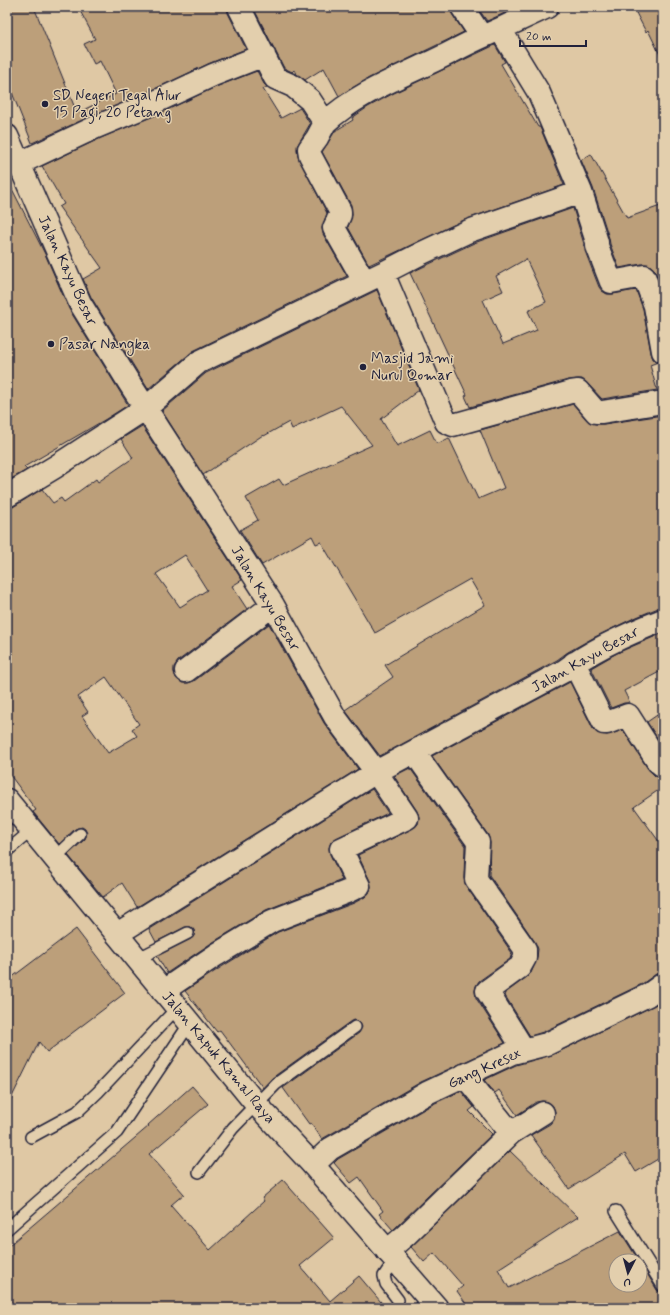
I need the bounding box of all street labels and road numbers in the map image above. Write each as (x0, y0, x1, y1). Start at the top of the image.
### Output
street label: Jalan Kayu Besar (33, 212, 102, 330)
street label: Jalan Kayu Besar (226, 542, 305, 656)
street label: Jalan Kayu Besar (528, 622, 643, 698)
street label: Jalan Kapuk Kamal Raya (157, 987, 280, 1128)
street label: Gang Kresex (445, 1044, 525, 1095)

